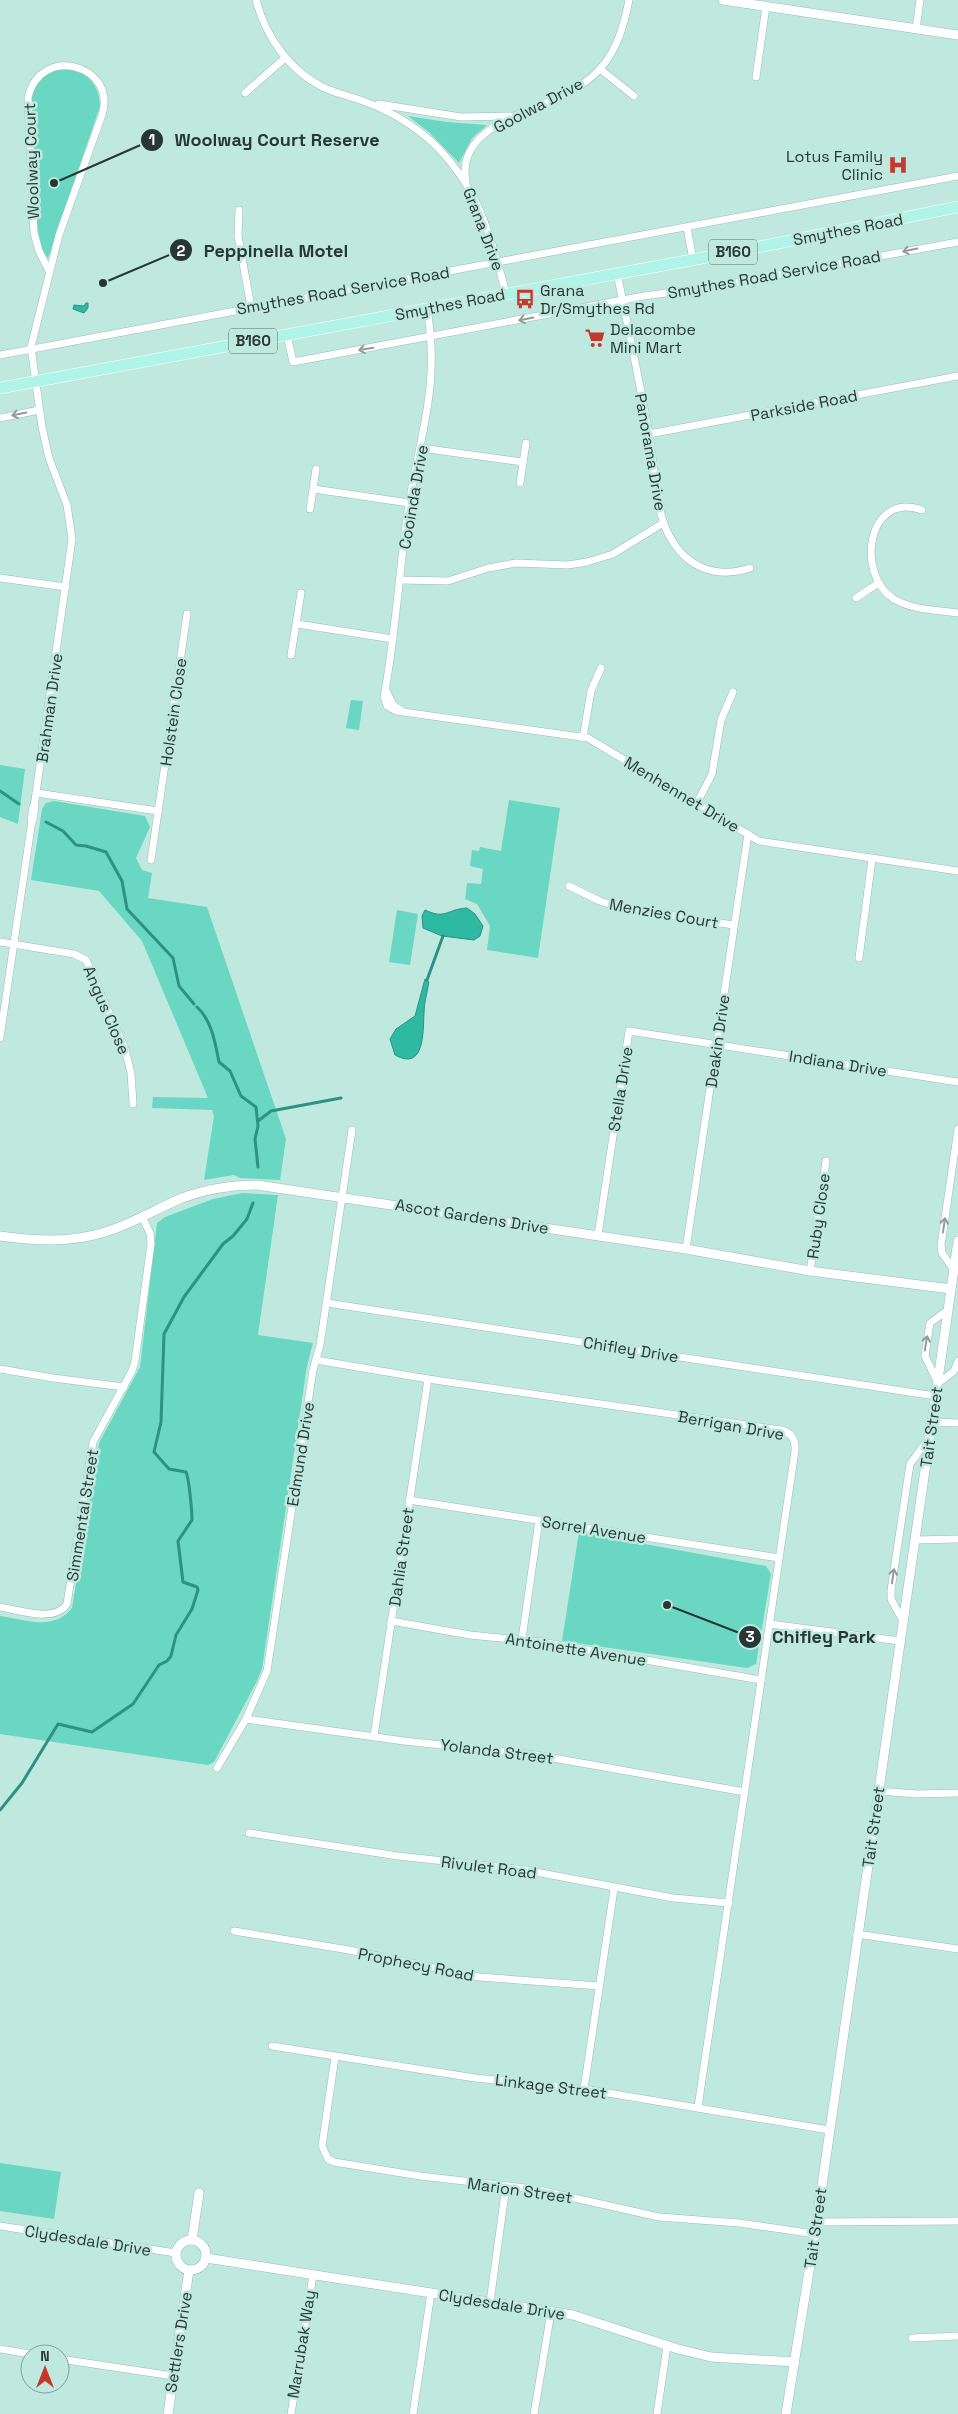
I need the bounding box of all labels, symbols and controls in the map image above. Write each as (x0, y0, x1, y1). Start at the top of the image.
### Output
street label: Goolwa Drive (490, 73, 587, 138)
street label: Woolway Court (19, 102, 44, 220)
callout: Woolway Court Reserve (140, 124, 390, 157)
text: Woolway Court Reserve (174, 128, 380, 151)
text: 1 (149, 130, 155, 149)
place label: Lotus Family Clinic (786, 146, 883, 185)
hospital icon: Lotus Family Clinic (887, 154, 909, 176)
street label: Grana Drive (458, 185, 509, 274)
street label: Smythes Road (791, 209, 905, 250)
callout: Peppinella Motel (169, 234, 358, 267)
text: Peppinella Motel (204, 239, 348, 262)
road number: B160 (709, 240, 757, 264)
text: 2 (177, 241, 186, 260)
street label: Smythes Road Service Road (666, 245, 882, 304)
one-way arrow (902, 246, 918, 256)
street label: Smythes Road Service Road (235, 262, 451, 318)
place label: Grana Dr/Smythes Rd (540, 280, 655, 319)
street label: Smythes Road (393, 284, 507, 324)
bus stop icon: Grana Dr/Smythes Rd (514, 288, 536, 310)
one-way arrow (519, 314, 535, 324)
place label: Delacombe Mini Mart (610, 319, 696, 358)
supermarket icon: Delacombe Mini Mart (584, 327, 606, 349)
road number: B160 (229, 328, 277, 354)
one-way arrow (359, 344, 375, 354)
street label: Parkside Road (749, 385, 859, 426)
street label: Panorama Drive (630, 392, 671, 512)
one-way arrow (12, 410, 28, 420)
street label: Cooinda Drive (394, 443, 433, 551)
street label: Brahman Drive (31, 652, 68, 764)
street label: Holstein Close (156, 657, 191, 767)
street label: Menhennet Drive (620, 752, 743, 837)
street label: Menzies Court (608, 894, 720, 933)
street label: Angus Close (78, 963, 135, 1058)
street label: Deakin Drive (701, 993, 734, 1089)
street label: Stella Drive (603, 1045, 638, 1133)
street label: Indiana Drive (788, 1045, 888, 1082)
street label: Ruby Close (802, 1172, 835, 1260)
street label: Ascot Gardens Drive (394, 1194, 550, 1239)
one-way arrow (939, 1217, 949, 1233)
street label: Chifley Drive (582, 1332, 680, 1367)
one-way arrow (922, 1335, 932, 1351)
street label: Tait Street (915, 1385, 948, 1469)
street label: Edmund Drive (282, 1400, 319, 1508)
street label: Berrigan Drive (676, 1406, 786, 1445)
street label: Simmental Street (62, 1447, 103, 1583)
street label: Dahlia Street (384, 1506, 419, 1608)
street label: Sorrel Avenue (540, 1511, 648, 1548)
one-way arrow (888, 1568, 898, 1584)
callout: Chifley Park (737, 1621, 886, 1654)
text: Chifley Park (772, 1625, 876, 1648)
text: 3 (745, 1627, 755, 1646)
street label: Antoinette Avenue (504, 1628, 648, 1671)
street label: Yolanda Street (439, 1734, 555, 1769)
street label: Tait Street (857, 1785, 890, 1869)
street label: Rivulet Road (440, 1851, 538, 1884)
street label: Prophecy Road (356, 1943, 476, 1986)
street label: Linkage Street (494, 2069, 608, 2104)
street label: Marion Street (466, 2173, 574, 2208)
street label: Tait Street (799, 2186, 832, 2270)
street label: Clydesdale Drive (23, 2220, 153, 2261)
street label: Clydesdale Drive (437, 2284, 567, 2325)
street label: Marrubak Way (283, 2288, 320, 2400)
street label: Settlers Drive (160, 2290, 197, 2394)
north arrow (20, 2344, 70, 2394)
text: N (40, 2347, 50, 2365)

